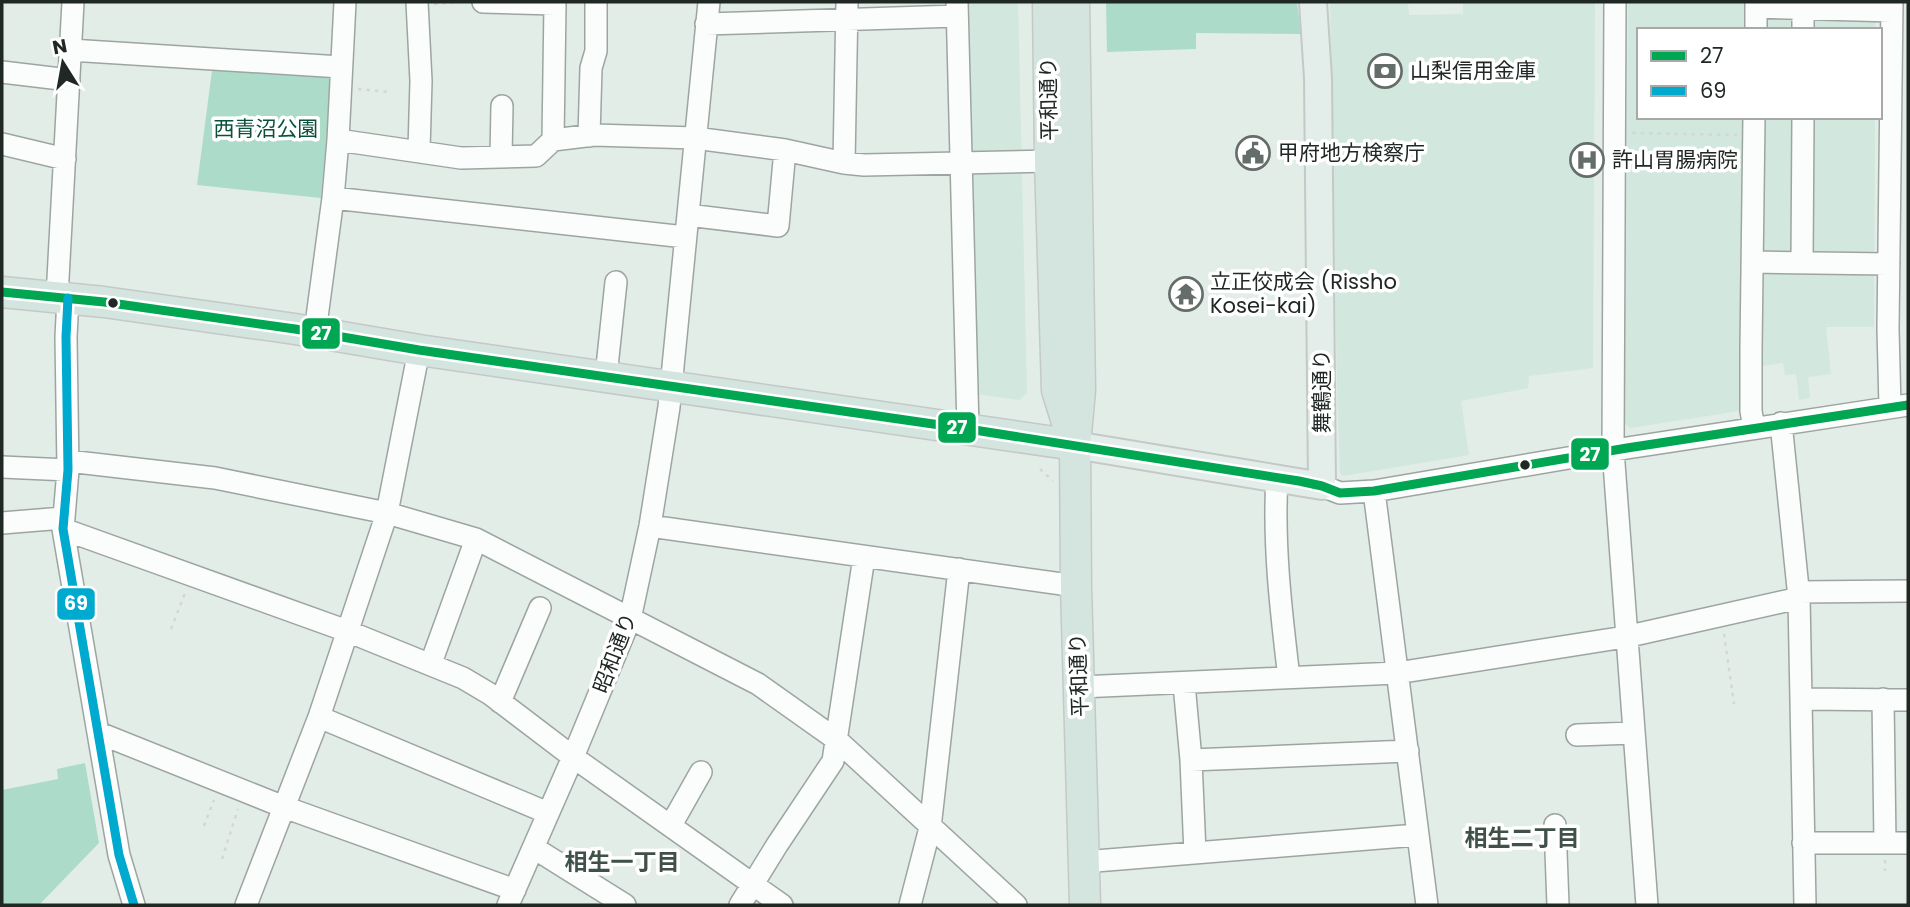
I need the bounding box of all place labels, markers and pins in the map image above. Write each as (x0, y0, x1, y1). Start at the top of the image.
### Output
bank icon: 山梨信用金庫 (1366, 52, 1404, 90)
place label: 山梨信用金庫 (1410, 56, 1536, 85)
public building icon: 甲府地方検察庁 (1234, 134, 1272, 172)
place label: 甲府地方検察庁 (1278, 138, 1425, 167)
hospital icon: 許山胃腸病院 (1568, 141, 1606, 179)
place label: 許山胃腸病院 (1612, 145, 1738, 174)
place label: 立正佼成会 (Rissho Kosei-kai) (1210, 267, 1397, 320)
temple icon: 立正佼成会 (Rissho Kosei-kai) (1167, 275, 1205, 313)
unlabelled marker (106, 296, 120, 310)
unlabelled marker (1518, 458, 1532, 472)

